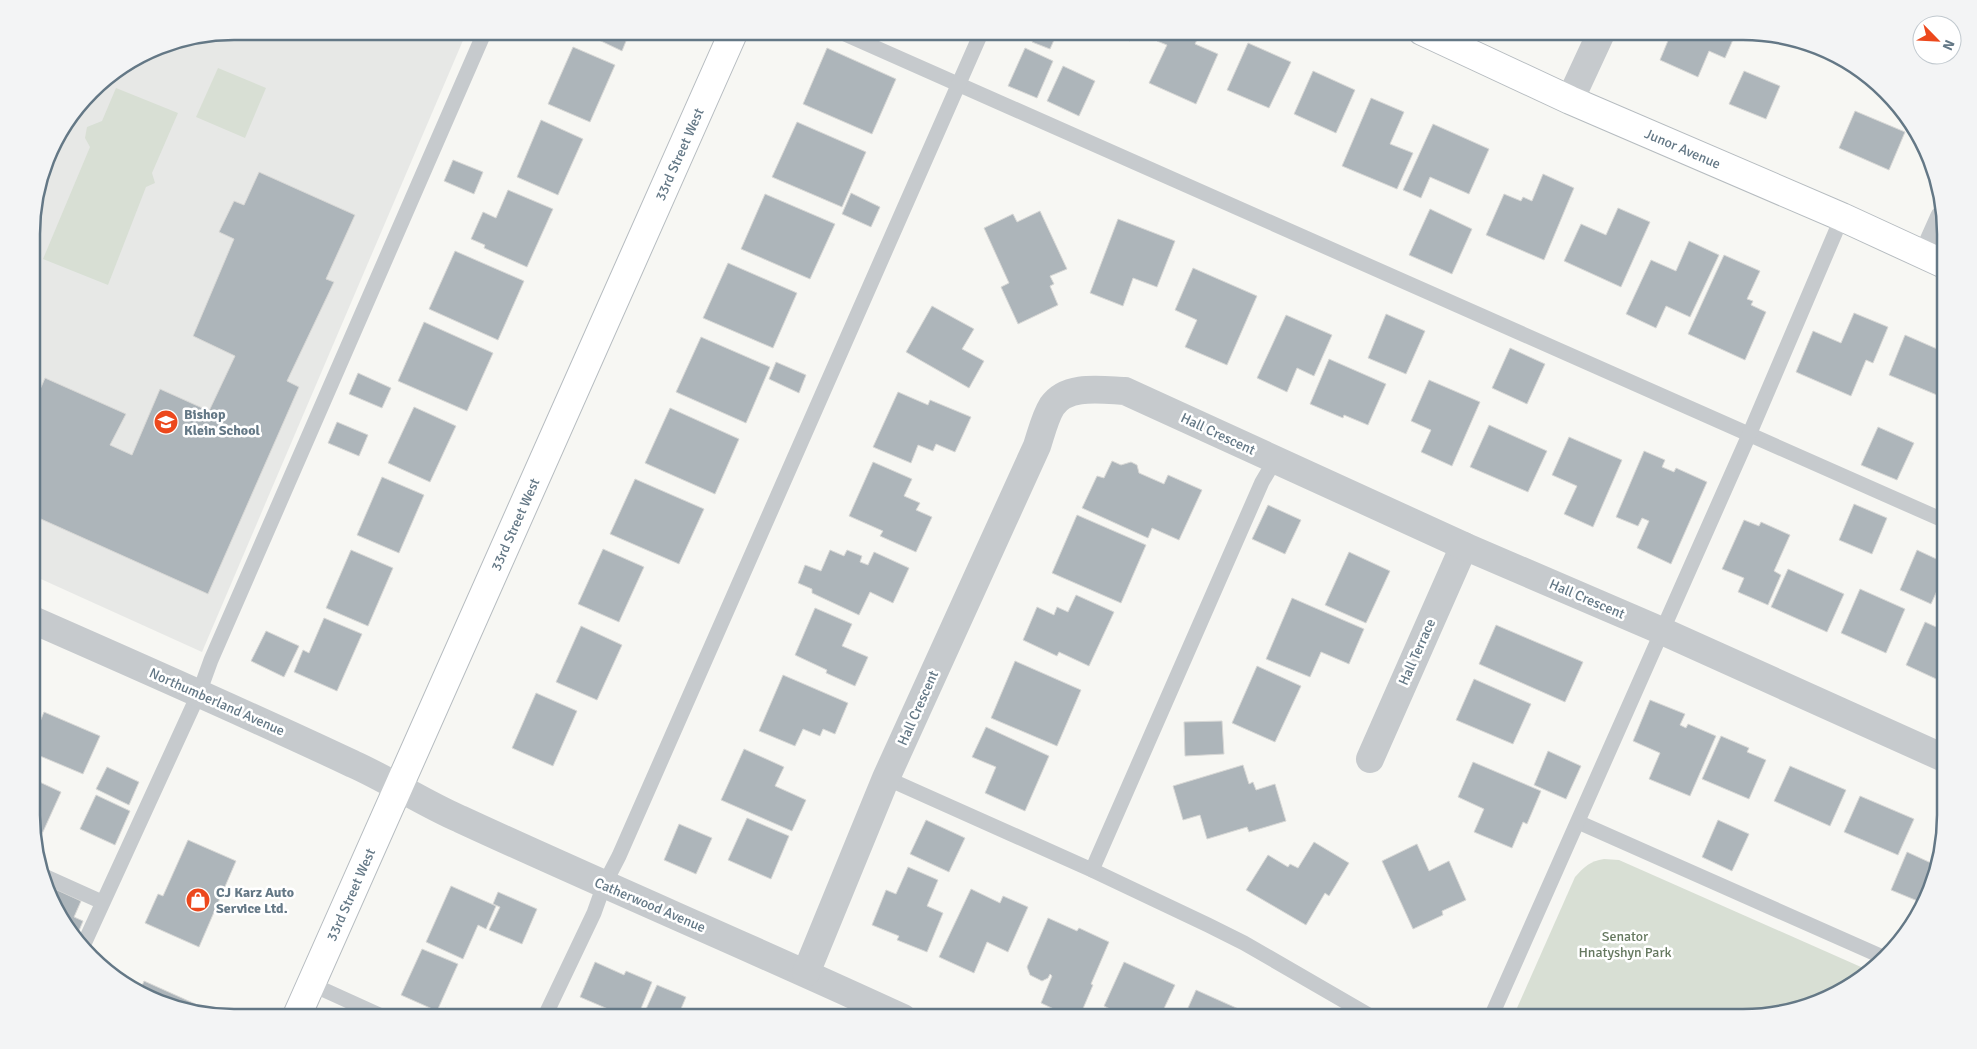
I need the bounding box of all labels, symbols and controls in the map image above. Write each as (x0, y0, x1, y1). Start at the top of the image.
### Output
north arrow (1912, 15, 1962, 65)
text: N (1939, 37, 1958, 53)
street label: 33rd Street West (651, 105, 707, 203)
street label: Junor Avenue (1642, 125, 1723, 172)
place label: Bishop Klein School (184, 406, 260, 439)
school or university icon: Bishop Klein School (153, 409, 179, 435)
street label: Hall Crescent (1178, 409, 1258, 459)
street label: 33rd Street West (487, 475, 543, 573)
street label: Hall Crescent (1547, 575, 1627, 623)
street label: Hall Terrace (1395, 616, 1439, 688)
street label: Northumberland Avenue (147, 664, 287, 740)
street label: Hall Crescent (894, 668, 942, 748)
street label: 33rd Street West (323, 846, 379, 944)
street label: Catherwood Avenue (592, 874, 708, 936)
place label: CJ Karz Auto Service Ltd. (216, 884, 294, 917)
shop icon: CJ Karz Auto Service Ltd. (185, 887, 211, 913)
park label: Senator Hnatyshyn Park (1578, 928, 1672, 961)

